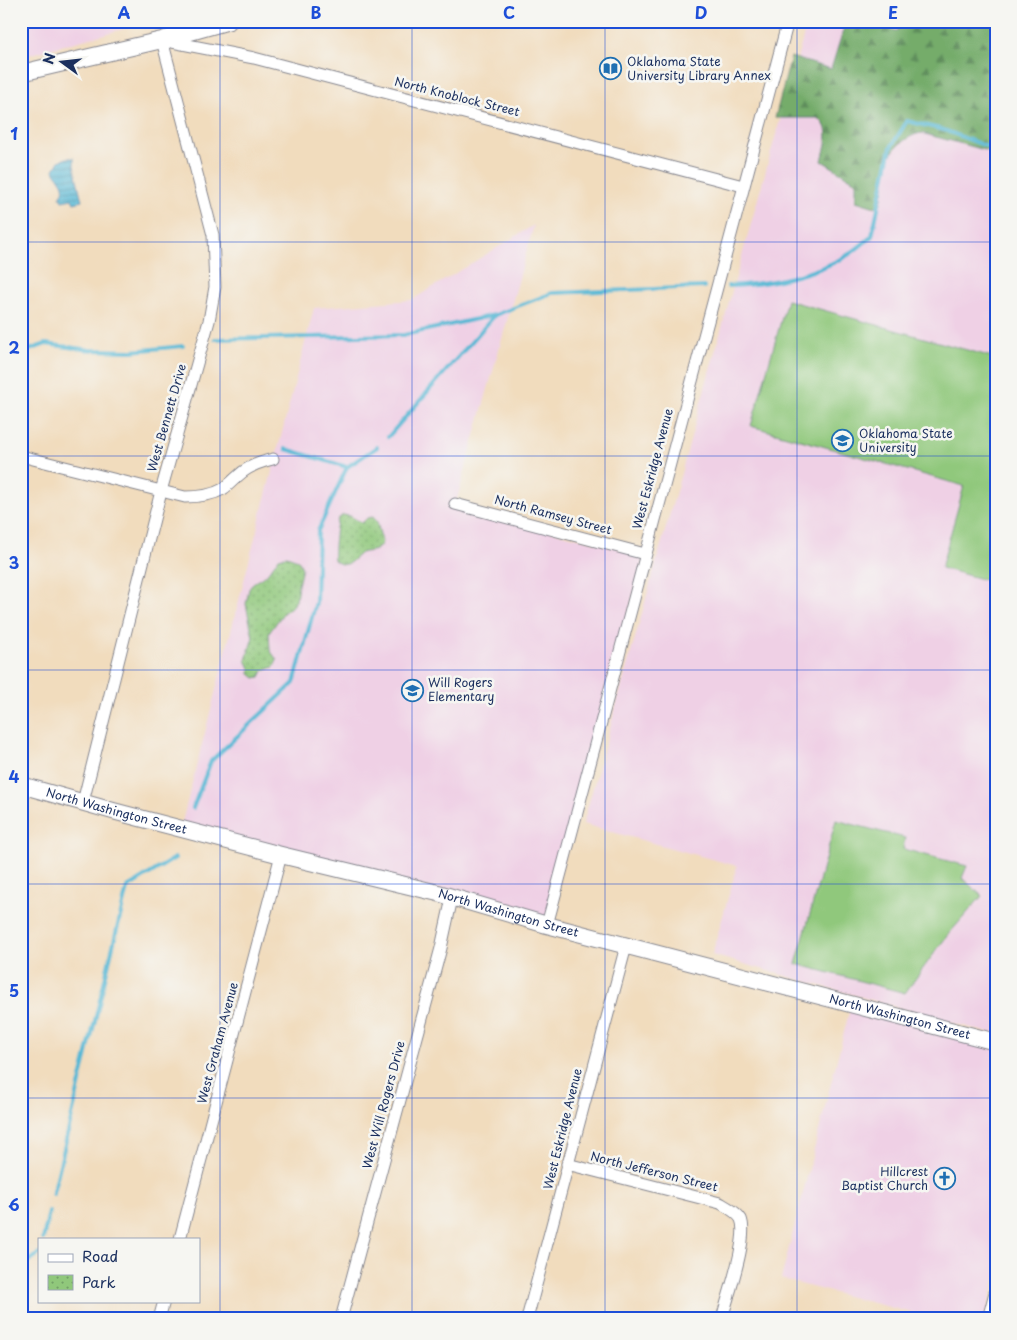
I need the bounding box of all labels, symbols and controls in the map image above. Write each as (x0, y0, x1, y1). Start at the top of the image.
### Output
text: A (118, 0, 131, 24)
text: B (311, 0, 322, 24)
text: C (503, 0, 515, 24)
text: D (695, 0, 707, 24)
text: E (888, 0, 898, 24)
north arrow (38, 38, 88, 88)
text: N (37, 50, 61, 67)
place label: Oklahoma State University Library Annex (627, 52, 771, 84)
library icon: Oklahoma State University Library Annex (599, 57, 623, 81)
street label: North Knoblock Street (393, 72, 522, 120)
text: 1 (10, 121, 18, 145)
text: 2 (8, 335, 20, 359)
street label: West Bennett Drive (142, 362, 190, 474)
street label: West Eskridge Avenue (627, 406, 677, 531)
place label: Oklahoma State University (859, 424, 953, 456)
school or university icon: Oklahoma State University (831, 429, 855, 453)
street label: North Ramsey Street (493, 490, 614, 538)
text: 3 (9, 550, 19, 574)
place label: Will Rogers Elementary (428, 673, 495, 705)
school or university icon: Will Rogers Elementary (400, 678, 424, 702)
text: 4 (9, 764, 20, 788)
street label: North Washington Street (44, 783, 189, 838)
street label: North Washington Street (436, 884, 581, 941)
text: 5 (9, 978, 19, 1002)
street label: West Graham Avenue (192, 980, 242, 1105)
street label: North Washington Street (828, 989, 973, 1043)
street label: West Will Rogers Drive (357, 1039, 409, 1171)
street label: West Eskridge Avenue (538, 1066, 586, 1191)
street label: North Jefferson Street (589, 1146, 720, 1196)
place label: Hillcrest Baptist Church (841, 1162, 928, 1194)
church icon: Hillcrest Baptist Church (932, 1167, 956, 1191)
text: 6 (8, 1192, 20, 1216)
legend (38, 1238, 200, 1302)
text: Road (82, 1244, 118, 1267)
text: Park (82, 1270, 116, 1293)

